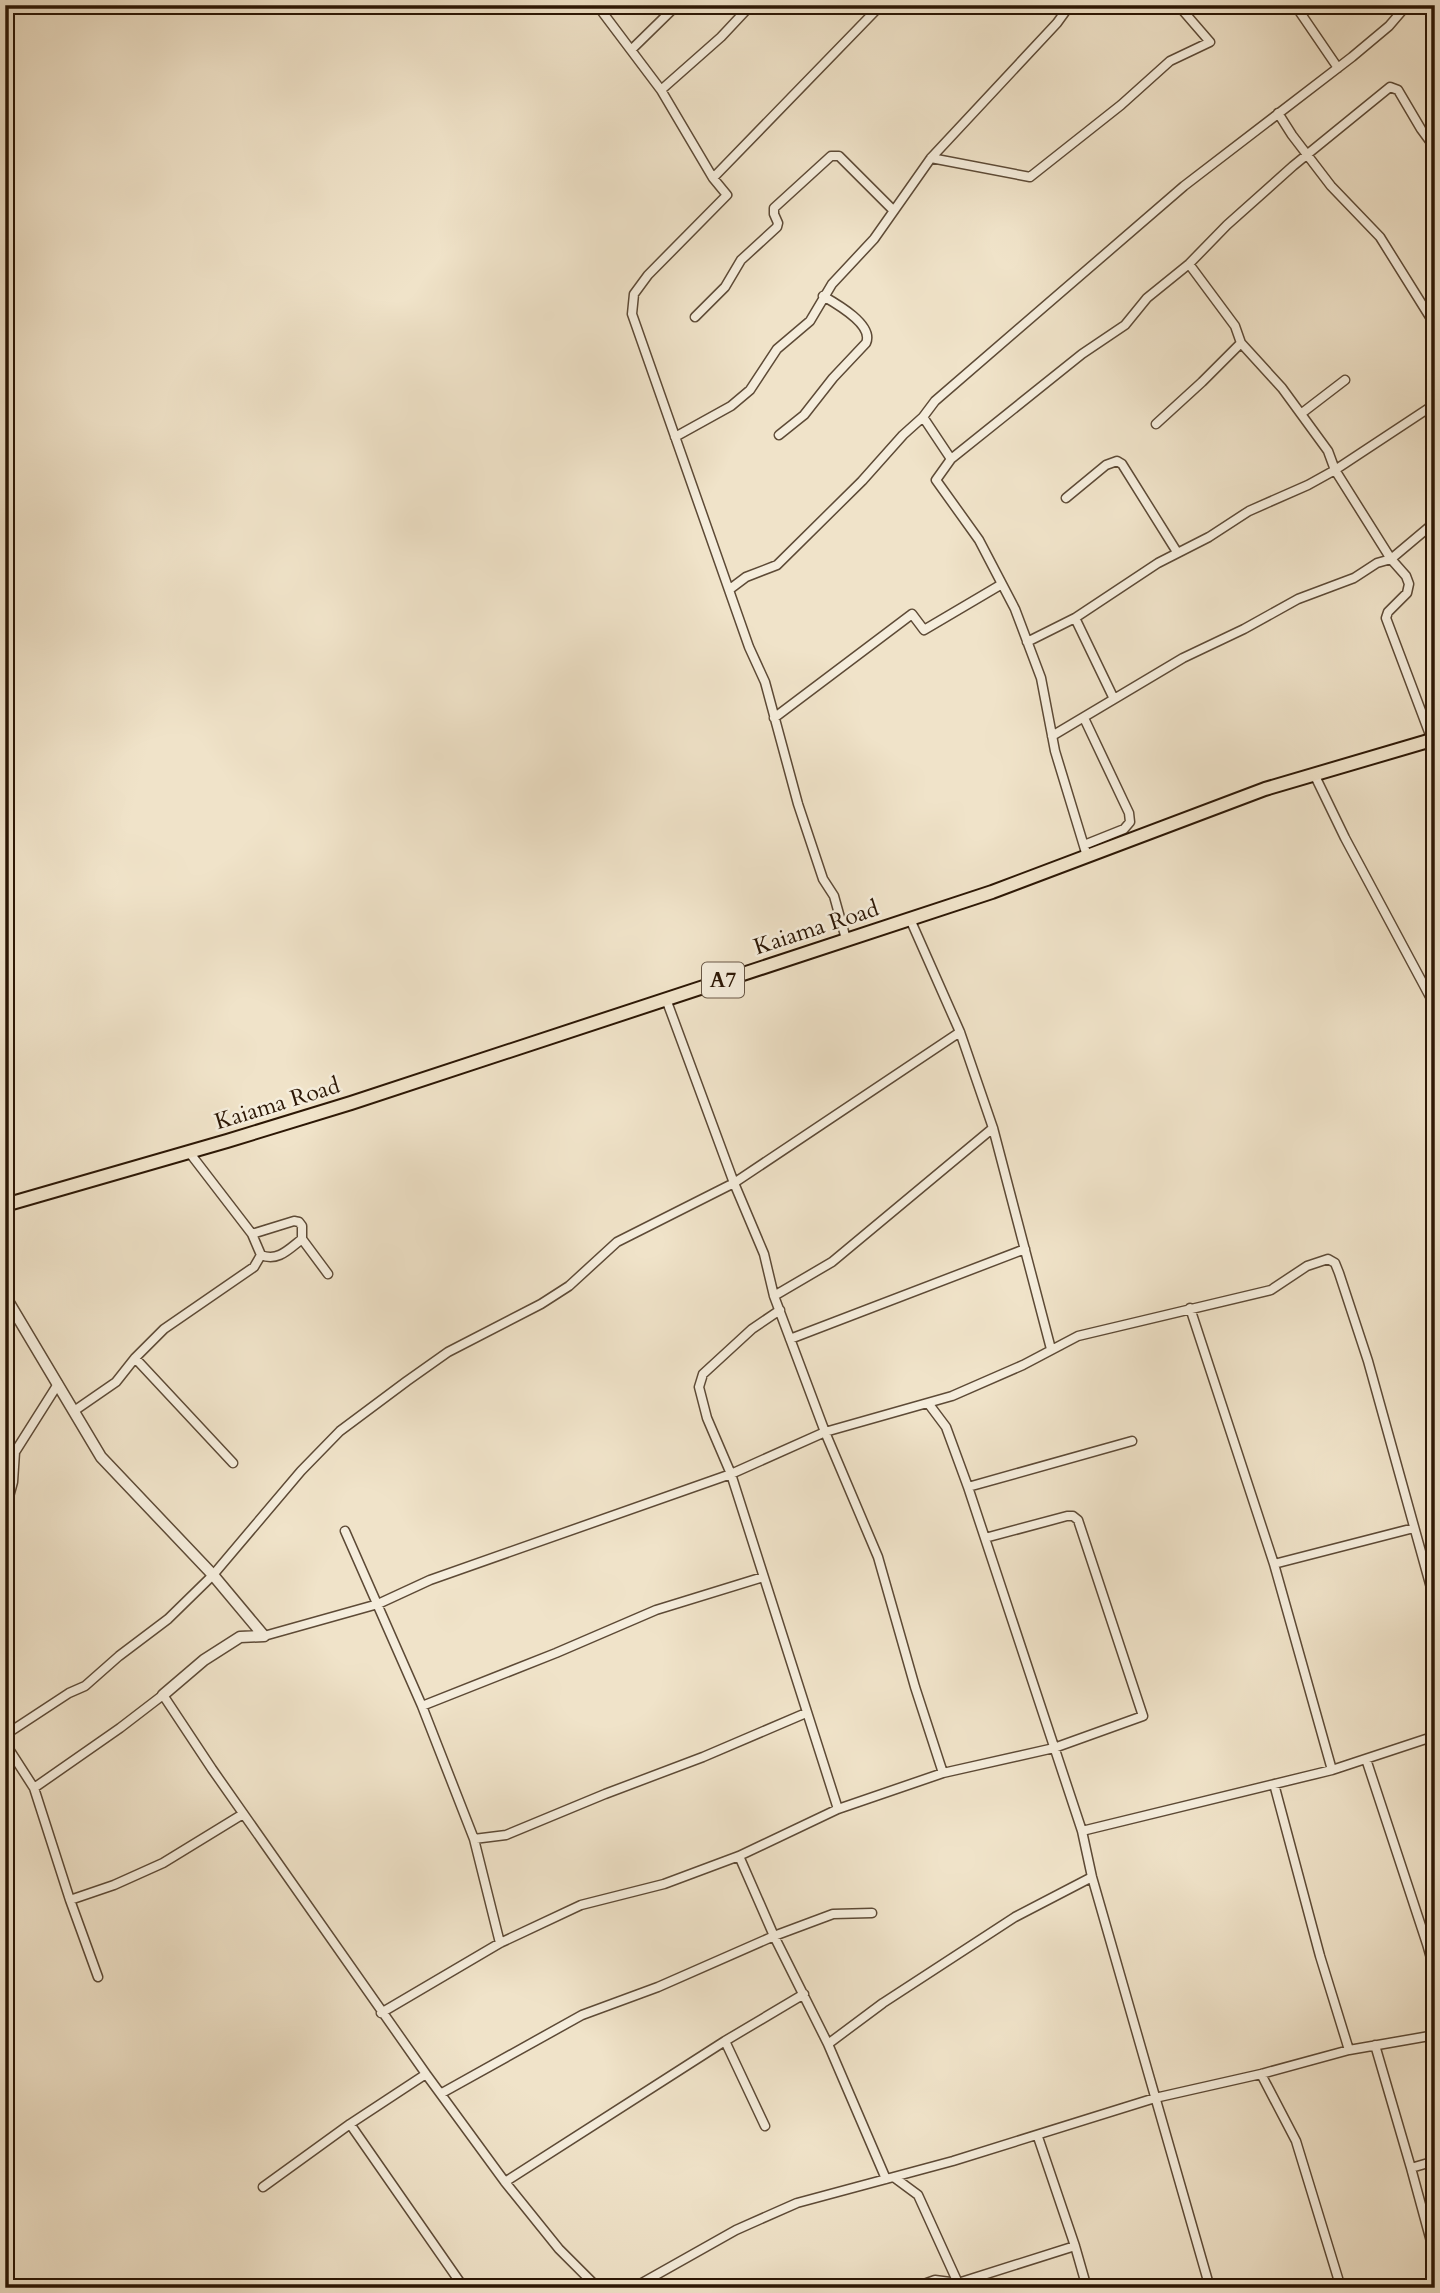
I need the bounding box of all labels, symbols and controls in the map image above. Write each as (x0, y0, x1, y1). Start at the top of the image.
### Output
street label: Kaiama Road (750, 892, 883, 962)
road number: A7 (702, 962, 744, 998)
street label: Kaiama Road (211, 1069, 344, 1137)

